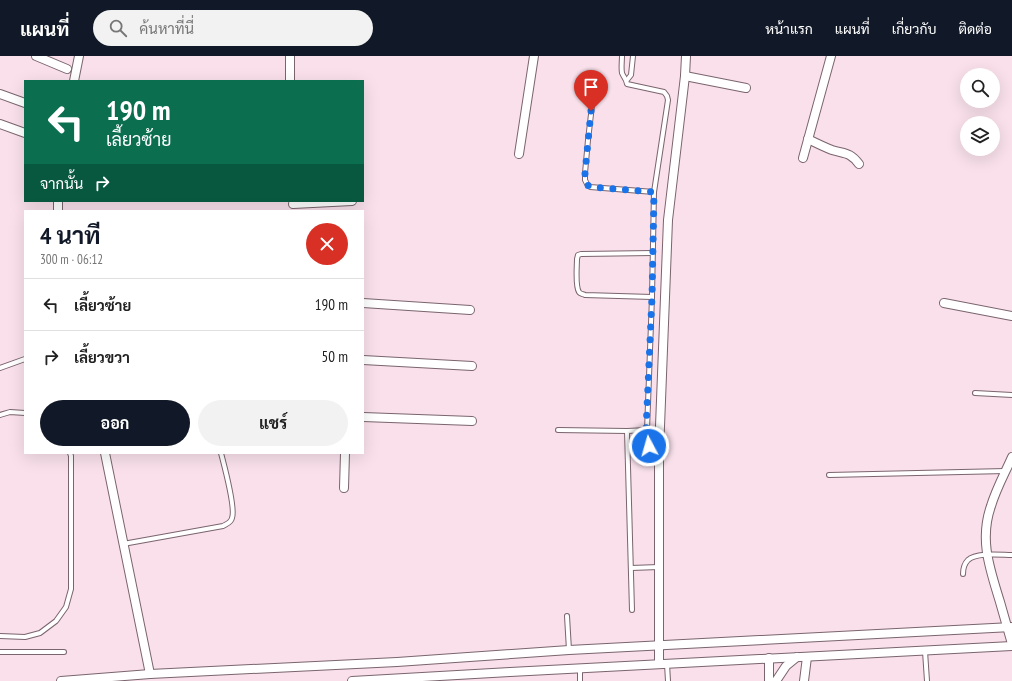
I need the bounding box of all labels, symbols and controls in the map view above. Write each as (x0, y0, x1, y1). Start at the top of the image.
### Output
search box (93, 10, 373, 46)
text: แผนที่ (20, 17, 69, 41)
icon: search (107, 17, 129, 39)
text: ค้นหาที่นี่ (139, 19, 194, 38)
text: หน้าแรก (765, 20, 813, 38)
text: แผนที่ (835, 20, 870, 38)
text: เกี่ยวกับ (892, 20, 936, 38)
text: ติดต่อ (958, 20, 992, 38)
map controls (960, 68, 1000, 156)
button: search (960, 68, 1000, 108)
pin (574, 70, 608, 111)
icon: arrive (580, 76, 602, 98)
text: 190 m (106, 91, 170, 128)
icon: left (40, 96, 92, 148)
button: layers (960, 116, 1000, 156)
text: เลี้ยวซ้าย (106, 128, 172, 151)
icon: right (91, 172, 113, 194)
text: จากนั้น (40, 174, 83, 193)
text: 4 นาที (40, 220, 101, 251)
button: close (306, 223, 348, 265)
text: 300 m · 06:12 (40, 251, 103, 268)
icon: left (40, 294, 62, 316)
text: 190 m (315, 295, 348, 314)
text: เลี้ยวซ้าย (74, 296, 131, 315)
icon: right (40, 346, 62, 368)
text: 50 m (322, 347, 348, 366)
text: เลี้ยวขวา (74, 348, 130, 367)
button: ออก (40, 400, 190, 446)
button: แชร์ (198, 400, 348, 446)
position arrow (628, 425, 670, 467)

